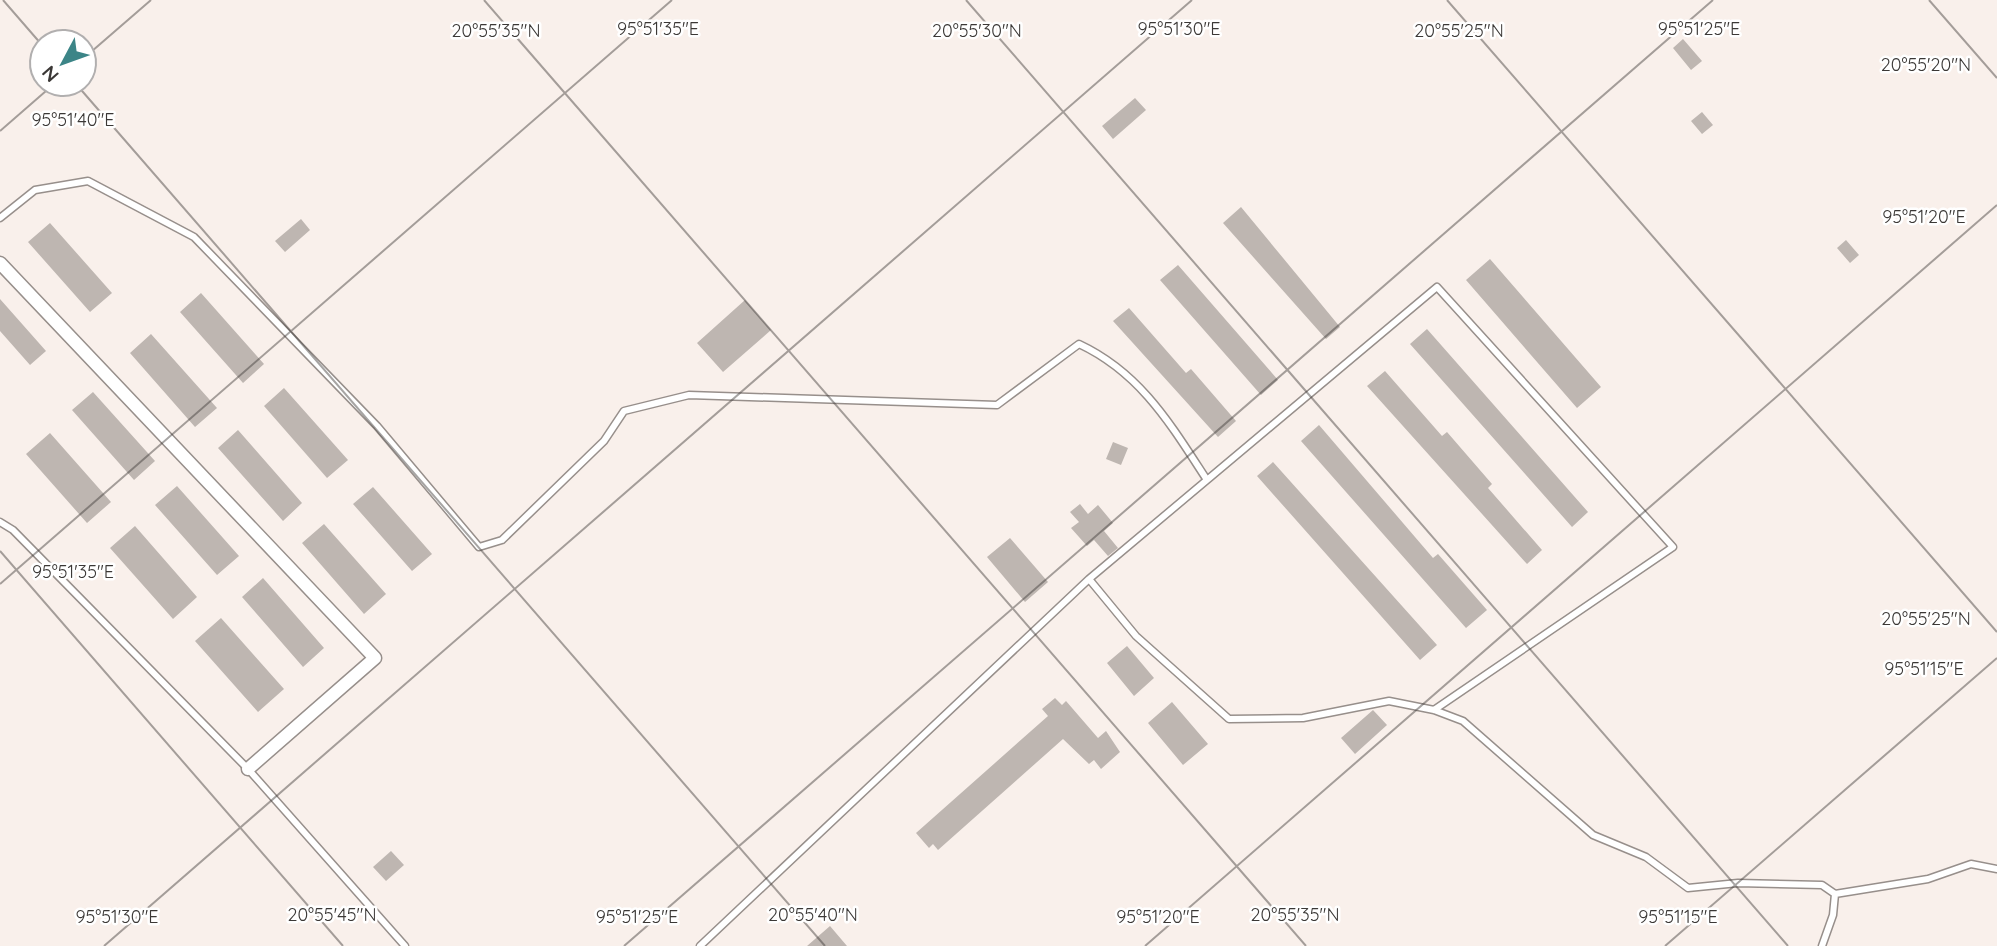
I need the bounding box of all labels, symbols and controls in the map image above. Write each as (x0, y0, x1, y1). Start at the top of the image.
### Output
text: 95°51'35"E (617, 17, 699, 40)
text: 95°51'30"E (1137, 17, 1221, 40)
text: 95°51'25"E (1658, 17, 1740, 40)
text: 20°55'35"N (452, 19, 541, 42)
text: 20°55'30"N (932, 19, 1022, 42)
text: 20°55'25"N (1414, 19, 1504, 42)
north arrow (28, 28, 98, 98)
text: 20°55'20"N (1881, 53, 1971, 76)
text: N (37, 61, 64, 87)
text: 95°51'40"E (31, 108, 115, 131)
text: 95°51'20"E (1882, 205, 1966, 228)
text: 95°51'35"E (32, 560, 114, 583)
text: 20°55'25"N (1881, 607, 1971, 630)
text: 95°51'15"E (1884, 657, 1964, 680)
text: 20°55'45"N (287, 903, 377, 926)
text: 20°55'40"N (768, 903, 858, 926)
text: 20°55'35"N (1251, 903, 1340, 926)
text: 95°51'30"E (75, 905, 159, 928)
text: 95°51'25"E (596, 905, 678, 928)
text: 95°51'20"E (1116, 905, 1200, 928)
text: 95°51'15"E (1638, 905, 1718, 928)

